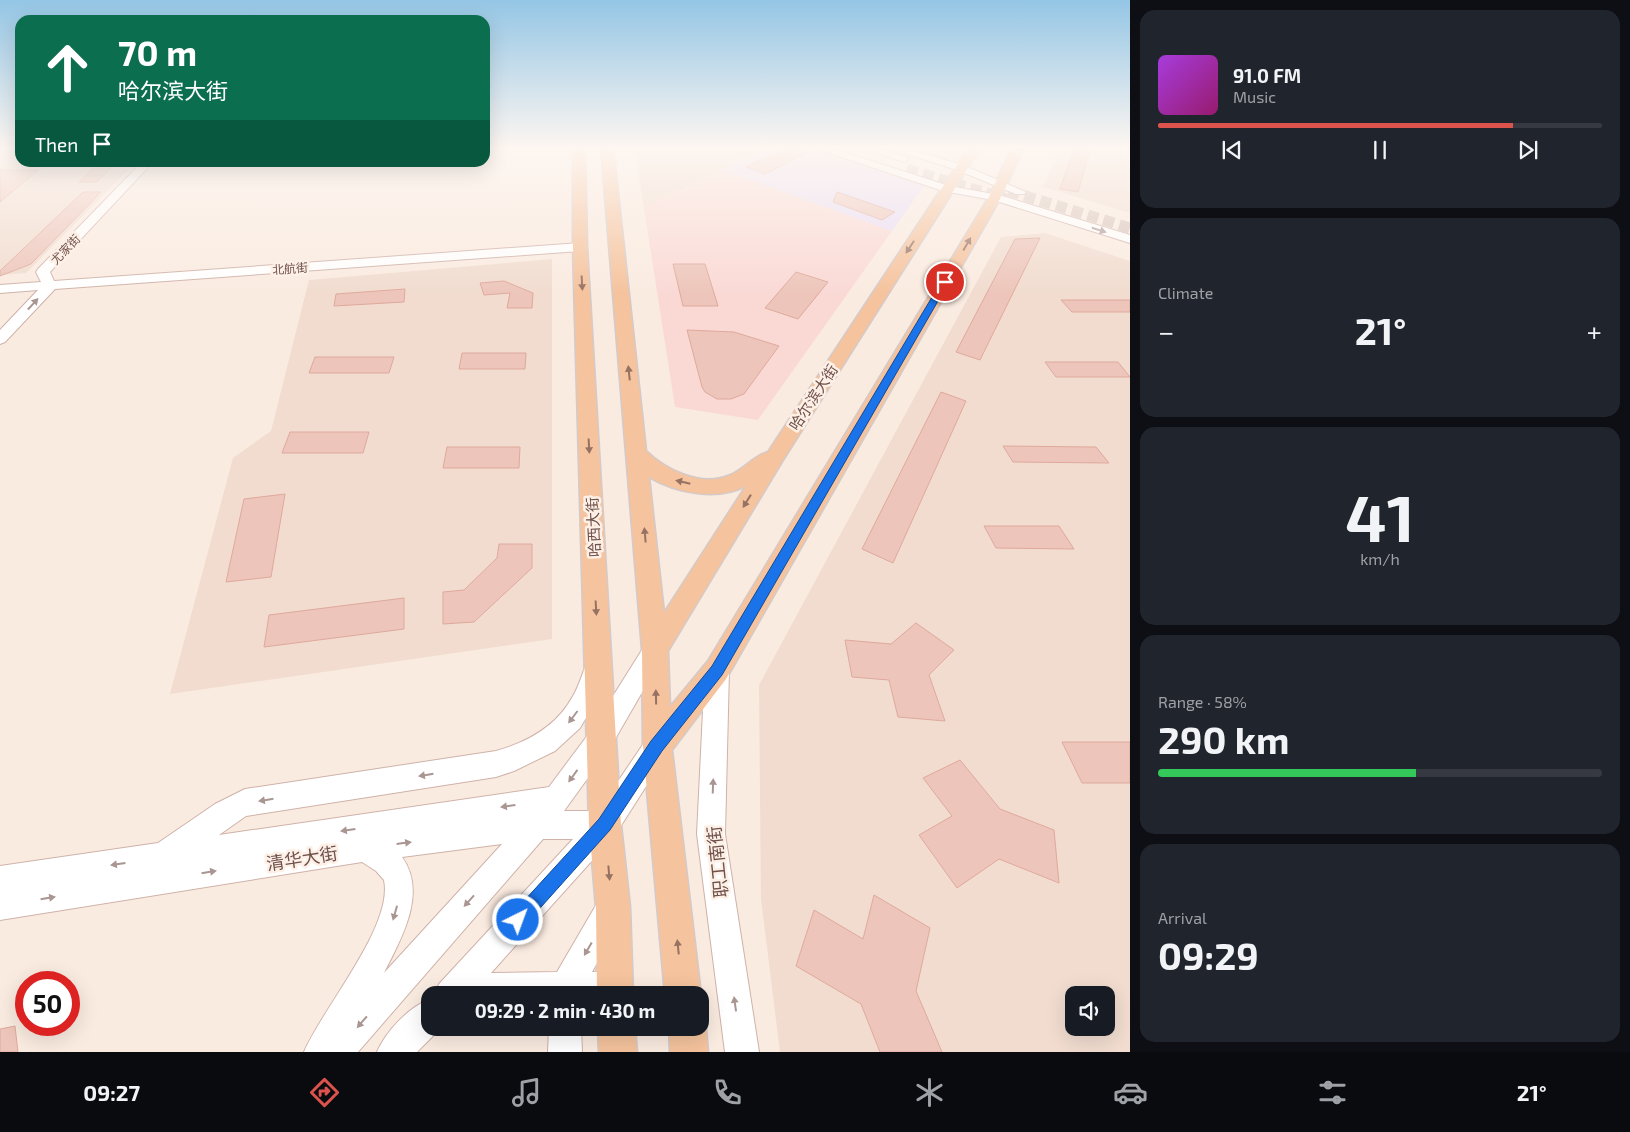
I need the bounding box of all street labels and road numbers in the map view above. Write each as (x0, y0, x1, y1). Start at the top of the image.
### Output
street label: 尤家街 (47, 231, 83, 267)
street label: 北航街 (272, 260, 308, 276)
street label: 哈尔滨大街 (785, 361, 841, 433)
street label: 哈西大街 (582, 497, 604, 557)
street label: 职工南街 (702, 825, 732, 899)
street label: 清华大街 (265, 842, 339, 874)

